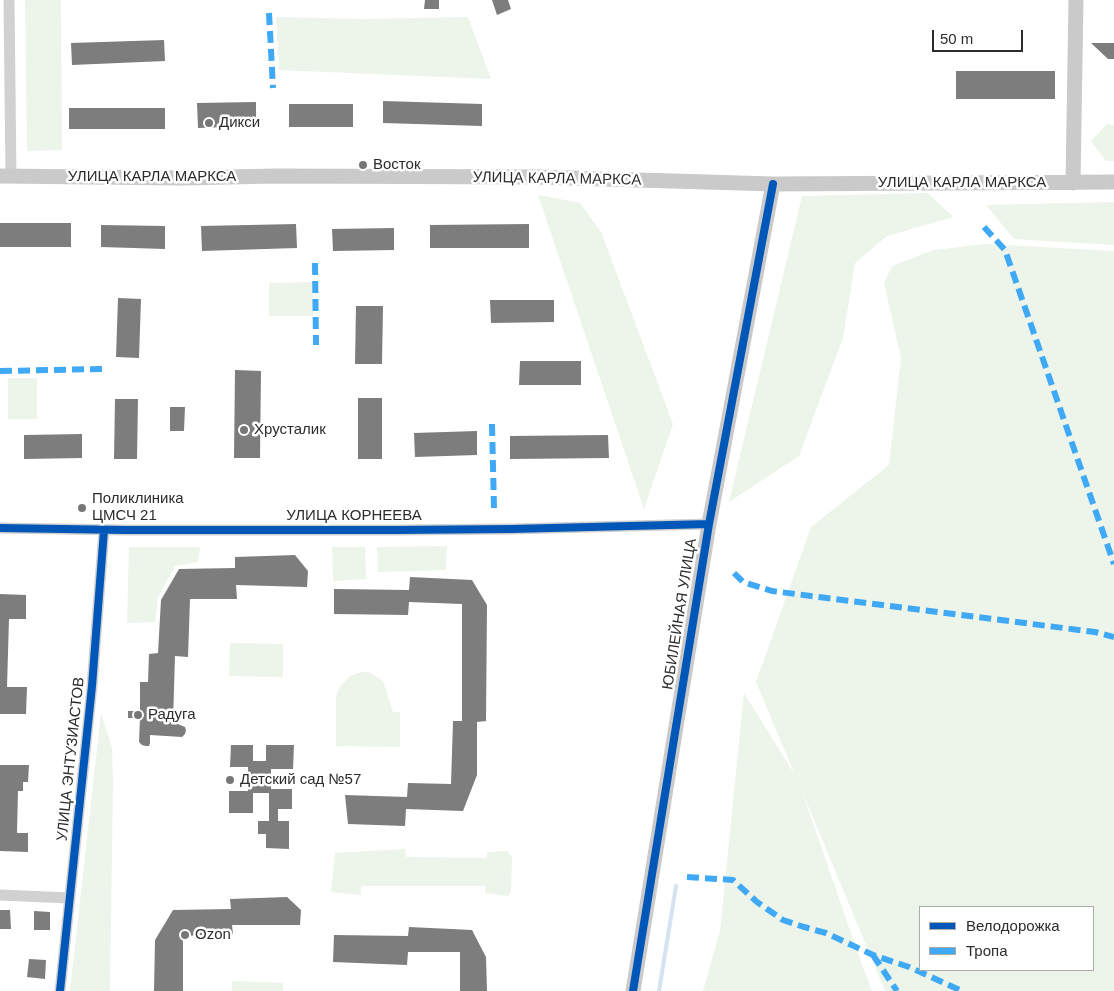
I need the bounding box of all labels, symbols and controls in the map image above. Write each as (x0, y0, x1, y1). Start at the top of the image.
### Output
scale bar (934, 20, 1025, 52)
text: 50 m (940, 30, 973, 47)
place label: Дикси (219, 114, 260, 132)
marker: Дикси (203, 117, 215, 129)
place label: Восток (373, 156, 420, 174)
marker: Восток (357, 159, 369, 171)
street label: УЛИЦА КАРЛА МАРКСА (68, 168, 236, 186)
street label: УЛИЦА КАРЛА МАРКСА (473, 169, 641, 189)
street label: УЛИЦА КАРЛА МАРКСА (878, 174, 1046, 192)
place label: Хрусталик (254, 421, 326, 439)
marker: Хрусталик (238, 424, 250, 436)
place label: Поликлиника ЦМСЧ 21 (92, 490, 184, 525)
marker: Поликлиника ЦМСЧ 21 (76, 502, 88, 514)
street label: УЛИЦА КОРНЕЕВА (286, 507, 422, 525)
street label: ЮБИЛЕЙНАЯ УЛИЦА (659, 537, 701, 691)
street label: УЛИЦА ЭНТУЗИАСТОВ (53, 676, 89, 842)
place label: Радуга (148, 706, 196, 724)
marker: Радуга (132, 709, 144, 721)
place label: Детский сад №57 (240, 771, 361, 789)
marker: Детский сад №57 (224, 774, 236, 786)
legend (919, 906, 1094, 971)
text: Велодорожка (966, 917, 1060, 934)
place label: Ozon (195, 926, 231, 944)
marker: Ozon (179, 929, 191, 941)
text: Тропа (966, 942, 1007, 959)

